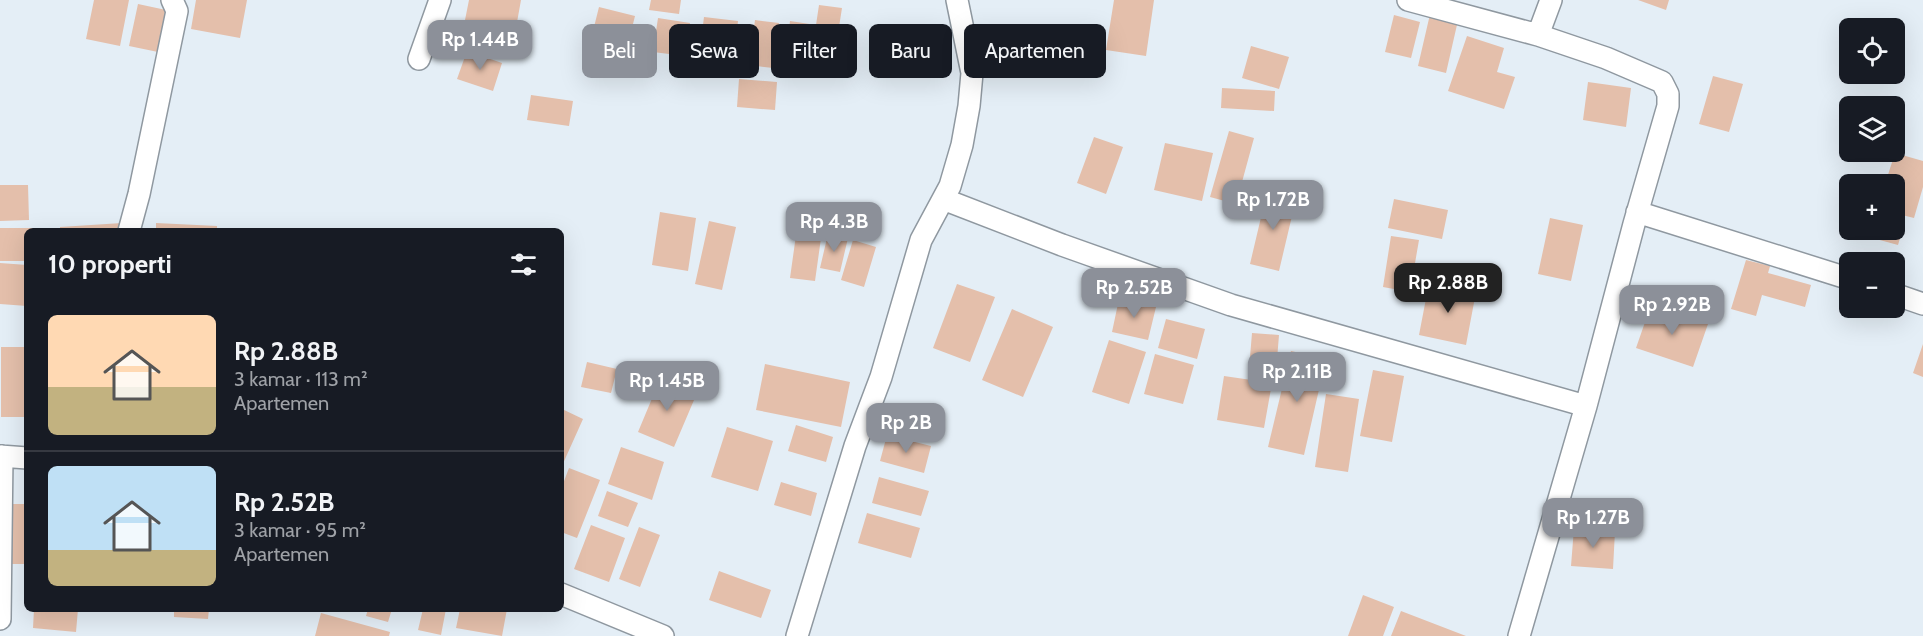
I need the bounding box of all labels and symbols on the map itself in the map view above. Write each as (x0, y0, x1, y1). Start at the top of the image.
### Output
pin: Rp 1.44B (418, 20, 542, 71)
pin: Rp 1.72B (1211, 180, 1335, 231)
pin: Rp 4.3B (779, 202, 889, 253)
pin: Rp 2.88B (1386, 263, 1510, 314)
pin: Rp 2.52B (1072, 268, 1196, 319)
pin: Rp 2.92B (1610, 285, 1734, 336)
pin: Rp 2.11B (1235, 352, 1359, 403)
pin: Rp 1.45B (605, 361, 729, 412)
pin: Rp 2B (864, 403, 948, 454)
pin: Rp 1.27B (1531, 498, 1655, 549)

